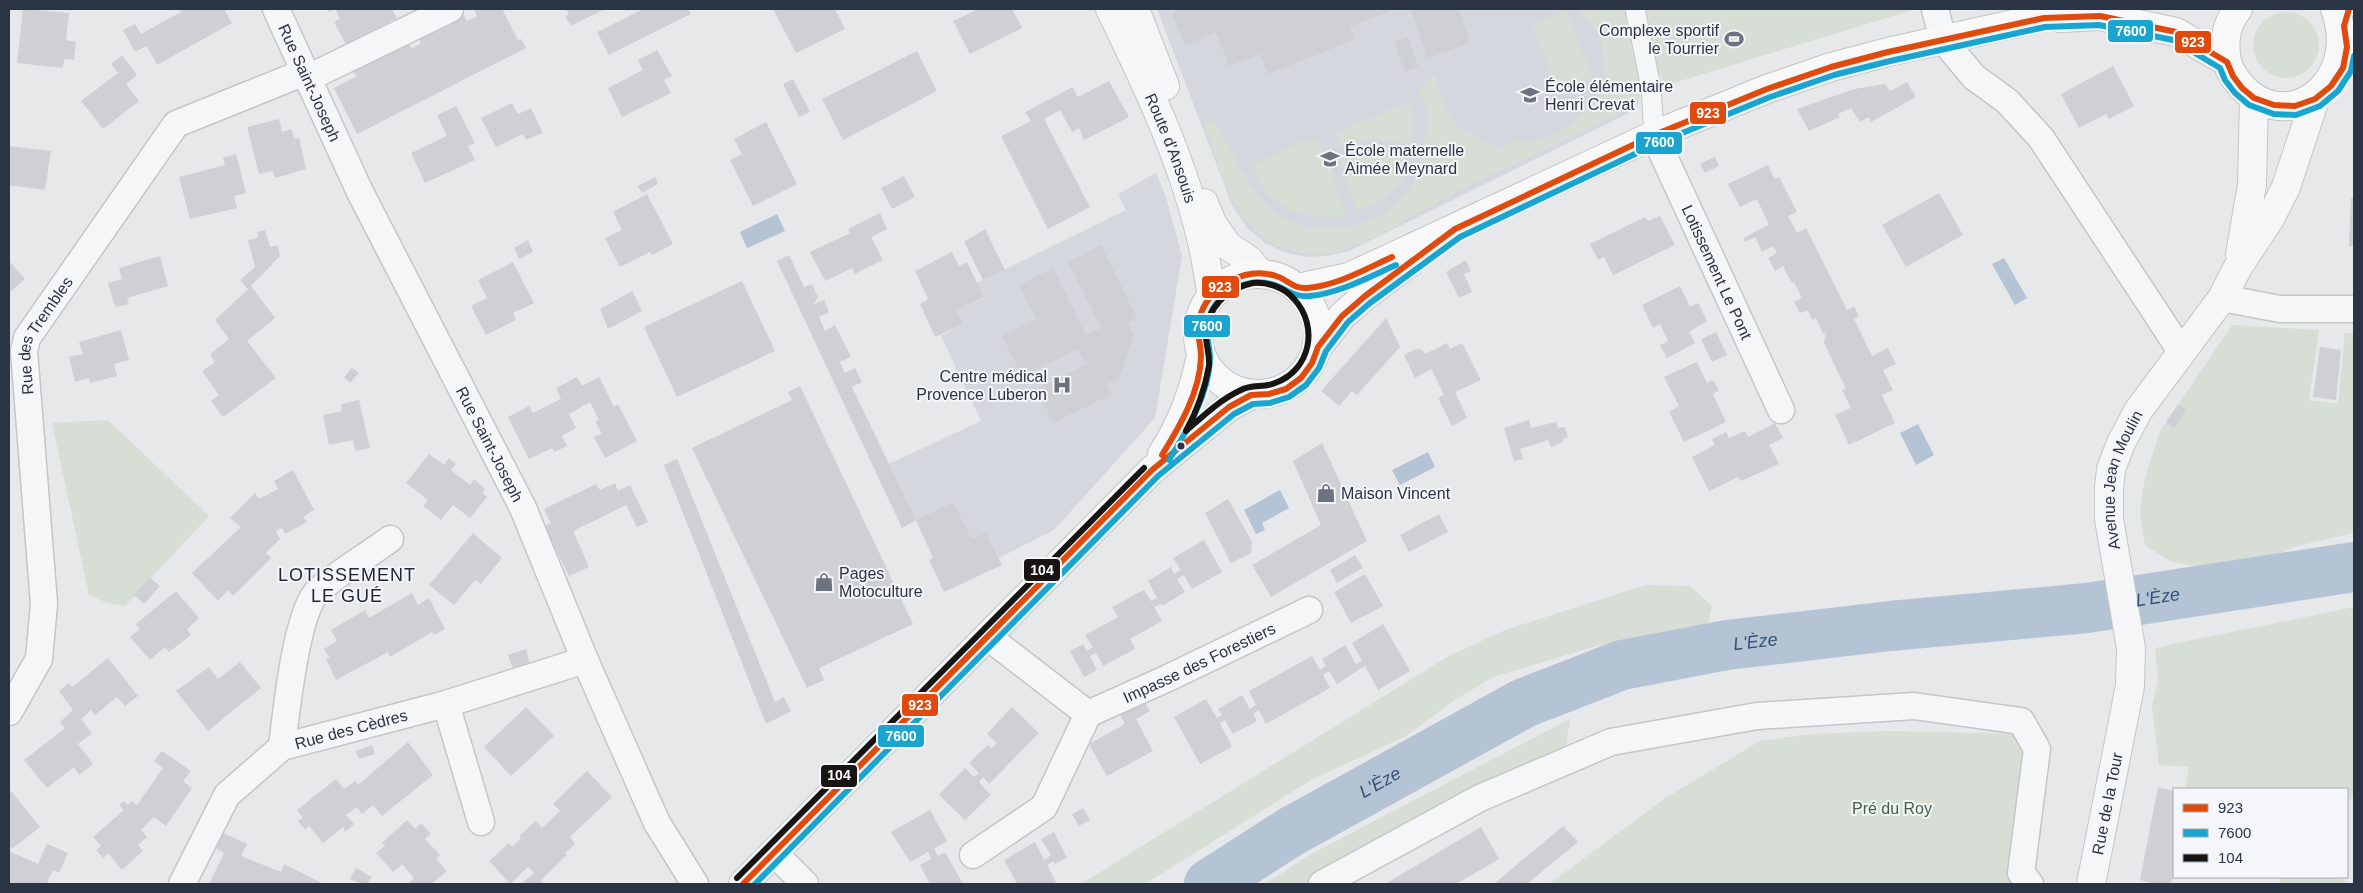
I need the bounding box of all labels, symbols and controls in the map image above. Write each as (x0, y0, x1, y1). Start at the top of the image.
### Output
line badge: 7600 (2107, 19, 2154, 43)
street label: Rue Saint-Joseph (275, 21, 344, 144)
place label: Complexe sportif le Tourrier (1599, 22, 1720, 57)
text: 7600 (2115, 23, 2147, 39)
sports icon: Complexe sportif le Tourrier (1723, 28, 1745, 50)
line badge: 923 (2174, 30, 2212, 54)
text: 923 (2181, 34, 2205, 50)
place label: École élémentaire Henri Crevat (1545, 77, 1673, 113)
school or university icon: École élémentaire Henri Crevat (1519, 84, 1541, 106)
street label: Route d'Ansouis (1142, 91, 1199, 205)
line badge: 923 (1689, 101, 1727, 125)
text: 923 (1696, 105, 1720, 121)
line badge: 7600 (1635, 131, 1683, 155)
text: 7600 (1643, 134, 1675, 150)
place label: École maternelle Aimée Meynard (1345, 141, 1464, 177)
school or university icon: École maternelle Aimée Meynard (1319, 148, 1341, 170)
street label: Lotissement Le Pont (1679, 202, 1755, 343)
street label: Rue des Trembles (16, 274, 76, 395)
line badge: 923 (1201, 275, 1240, 299)
text: 923 (1208, 279, 1232, 295)
line badge: 7600 (1183, 314, 1231, 338)
text: 7600 (1191, 318, 1223, 334)
place label: Centre médical Provence Luberon (916, 368, 1047, 403)
hospital icon: Centre médical Provence Luberon (1051, 374, 1073, 396)
street label: Rue Saint-Joseph (453, 384, 526, 505)
street label: Avenue Jean Moulin (2101, 408, 2146, 551)
unlabelled marker (1176, 441, 1186, 451)
shop icon: Maison Vincent (1315, 482, 1337, 504)
place label: Maison Vincent (1341, 485, 1451, 502)
line badge: 104 (1023, 558, 1061, 582)
text: 104 (1030, 562, 1054, 578)
district label: LOTISSEMENT LE GUÉ (278, 565, 416, 606)
place label: Pages Motoculture (839, 565, 923, 600)
shop icon: Pages Motoculture (813, 571, 835, 593)
water label: L'Èze (2134, 584, 2181, 610)
street label: Impasse des Forestiers (1120, 620, 1278, 706)
water label: L'Èze (1732, 629, 1779, 654)
line badge: 923 (901, 693, 939, 717)
text: 923 (908, 697, 932, 713)
street label: Rue des Cèdres (293, 707, 409, 752)
line badge: 7600 (877, 724, 925, 748)
text: 7600 (885, 728, 917, 744)
street label: Rue de la Tour (2089, 750, 2126, 856)
water label: L'Èze (1356, 763, 1404, 802)
line badge: 104 (820, 764, 858, 788)
text: 104 (827, 767, 851, 783)
legend (2173, 788, 2348, 878)
text: 923 (2218, 799, 2243, 816)
park label: Pré du Roy (1852, 800, 1932, 817)
text: 7600 (2218, 824, 2251, 841)
text: 104 (2218, 849, 2243, 866)

